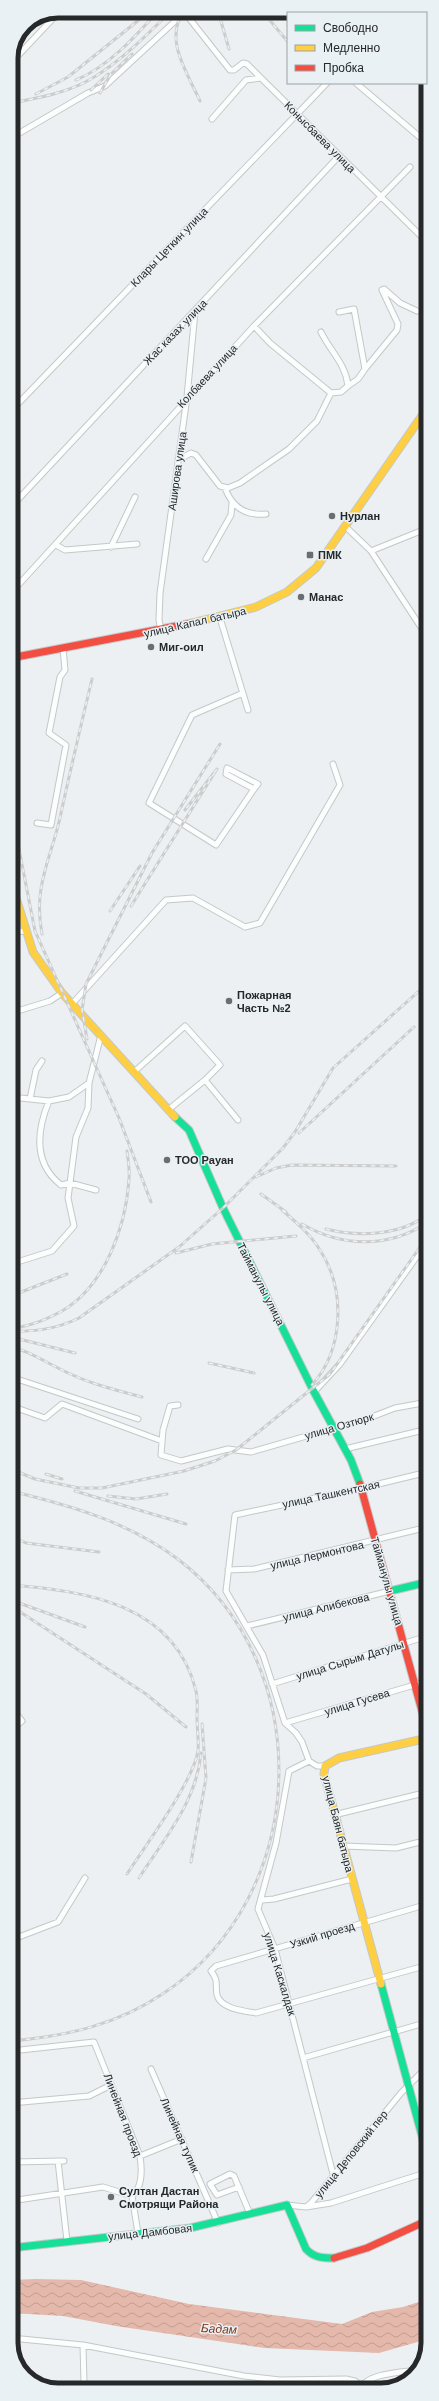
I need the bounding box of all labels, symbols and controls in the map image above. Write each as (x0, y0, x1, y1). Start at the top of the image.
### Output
legend (287, 12, 427, 84)
text: Свободно (323, 21, 378, 35)
text: Медленно (323, 41, 380, 55)
text: Пробка (323, 61, 364, 75)
street label: Конысбаева улица (282, 99, 359, 176)
street label: Клары Цеткин улица (128, 204, 210, 289)
street label: Жас казах улица (141, 296, 210, 367)
street label: Колбаева улица (175, 341, 240, 410)
street label: Аширова улица (166, 430, 189, 511)
place label: Нурлан (340, 510, 380, 522)
marker: Нурлан (327, 511, 337, 521)
place label: ПМК (318, 549, 342, 561)
marker: ПМК (305, 550, 315, 560)
place label: Манас (309, 591, 343, 603)
marker: Манас (296, 592, 306, 602)
street label: улица Капал батыра (143, 604, 248, 640)
place label: Миг-оил (159, 641, 204, 653)
marker: Миг-оил (146, 642, 156, 652)
place label: Пожарная Часть №2 (237, 989, 291, 1014)
marker: Пожарная Часть №2 (224, 996, 234, 1006)
place label: ТОО Рауан (175, 1154, 234, 1166)
marker: ТОО Рауан (162, 1155, 172, 1165)
street label: Тайманулы улица (235, 1241, 287, 1328)
street label: улица Озтюрк (303, 1410, 375, 1442)
street label: улица Ташкентская (281, 1478, 381, 1510)
street label: Тайманулы улица (369, 1536, 406, 1627)
street label: улица Лермонтова (269, 1538, 366, 1572)
street label: улица Алибекова (282, 1590, 371, 1624)
street label: улица Сырым Датулы (295, 1638, 405, 1682)
street label: улица Гусева (323, 1686, 392, 1718)
street label: улица Баян батыра (320, 1775, 356, 1874)
street label: Узкий проезд (288, 1919, 356, 1951)
street label: улица Каскалдак (262, 1931, 298, 2017)
street label: Линейная проезд (102, 2072, 145, 2159)
street label: Линейная тупик (158, 2096, 202, 2174)
street label: улица Деповский пер (312, 2108, 390, 2200)
place label: Султан Дастан Смотрящи Района (119, 2185, 219, 2210)
marker: Султан Дастан Смотрящи Района (106, 2192, 116, 2202)
street label: улица Дамбовая (107, 2222, 193, 2242)
water label: Бадам (201, 2321, 237, 2337)

